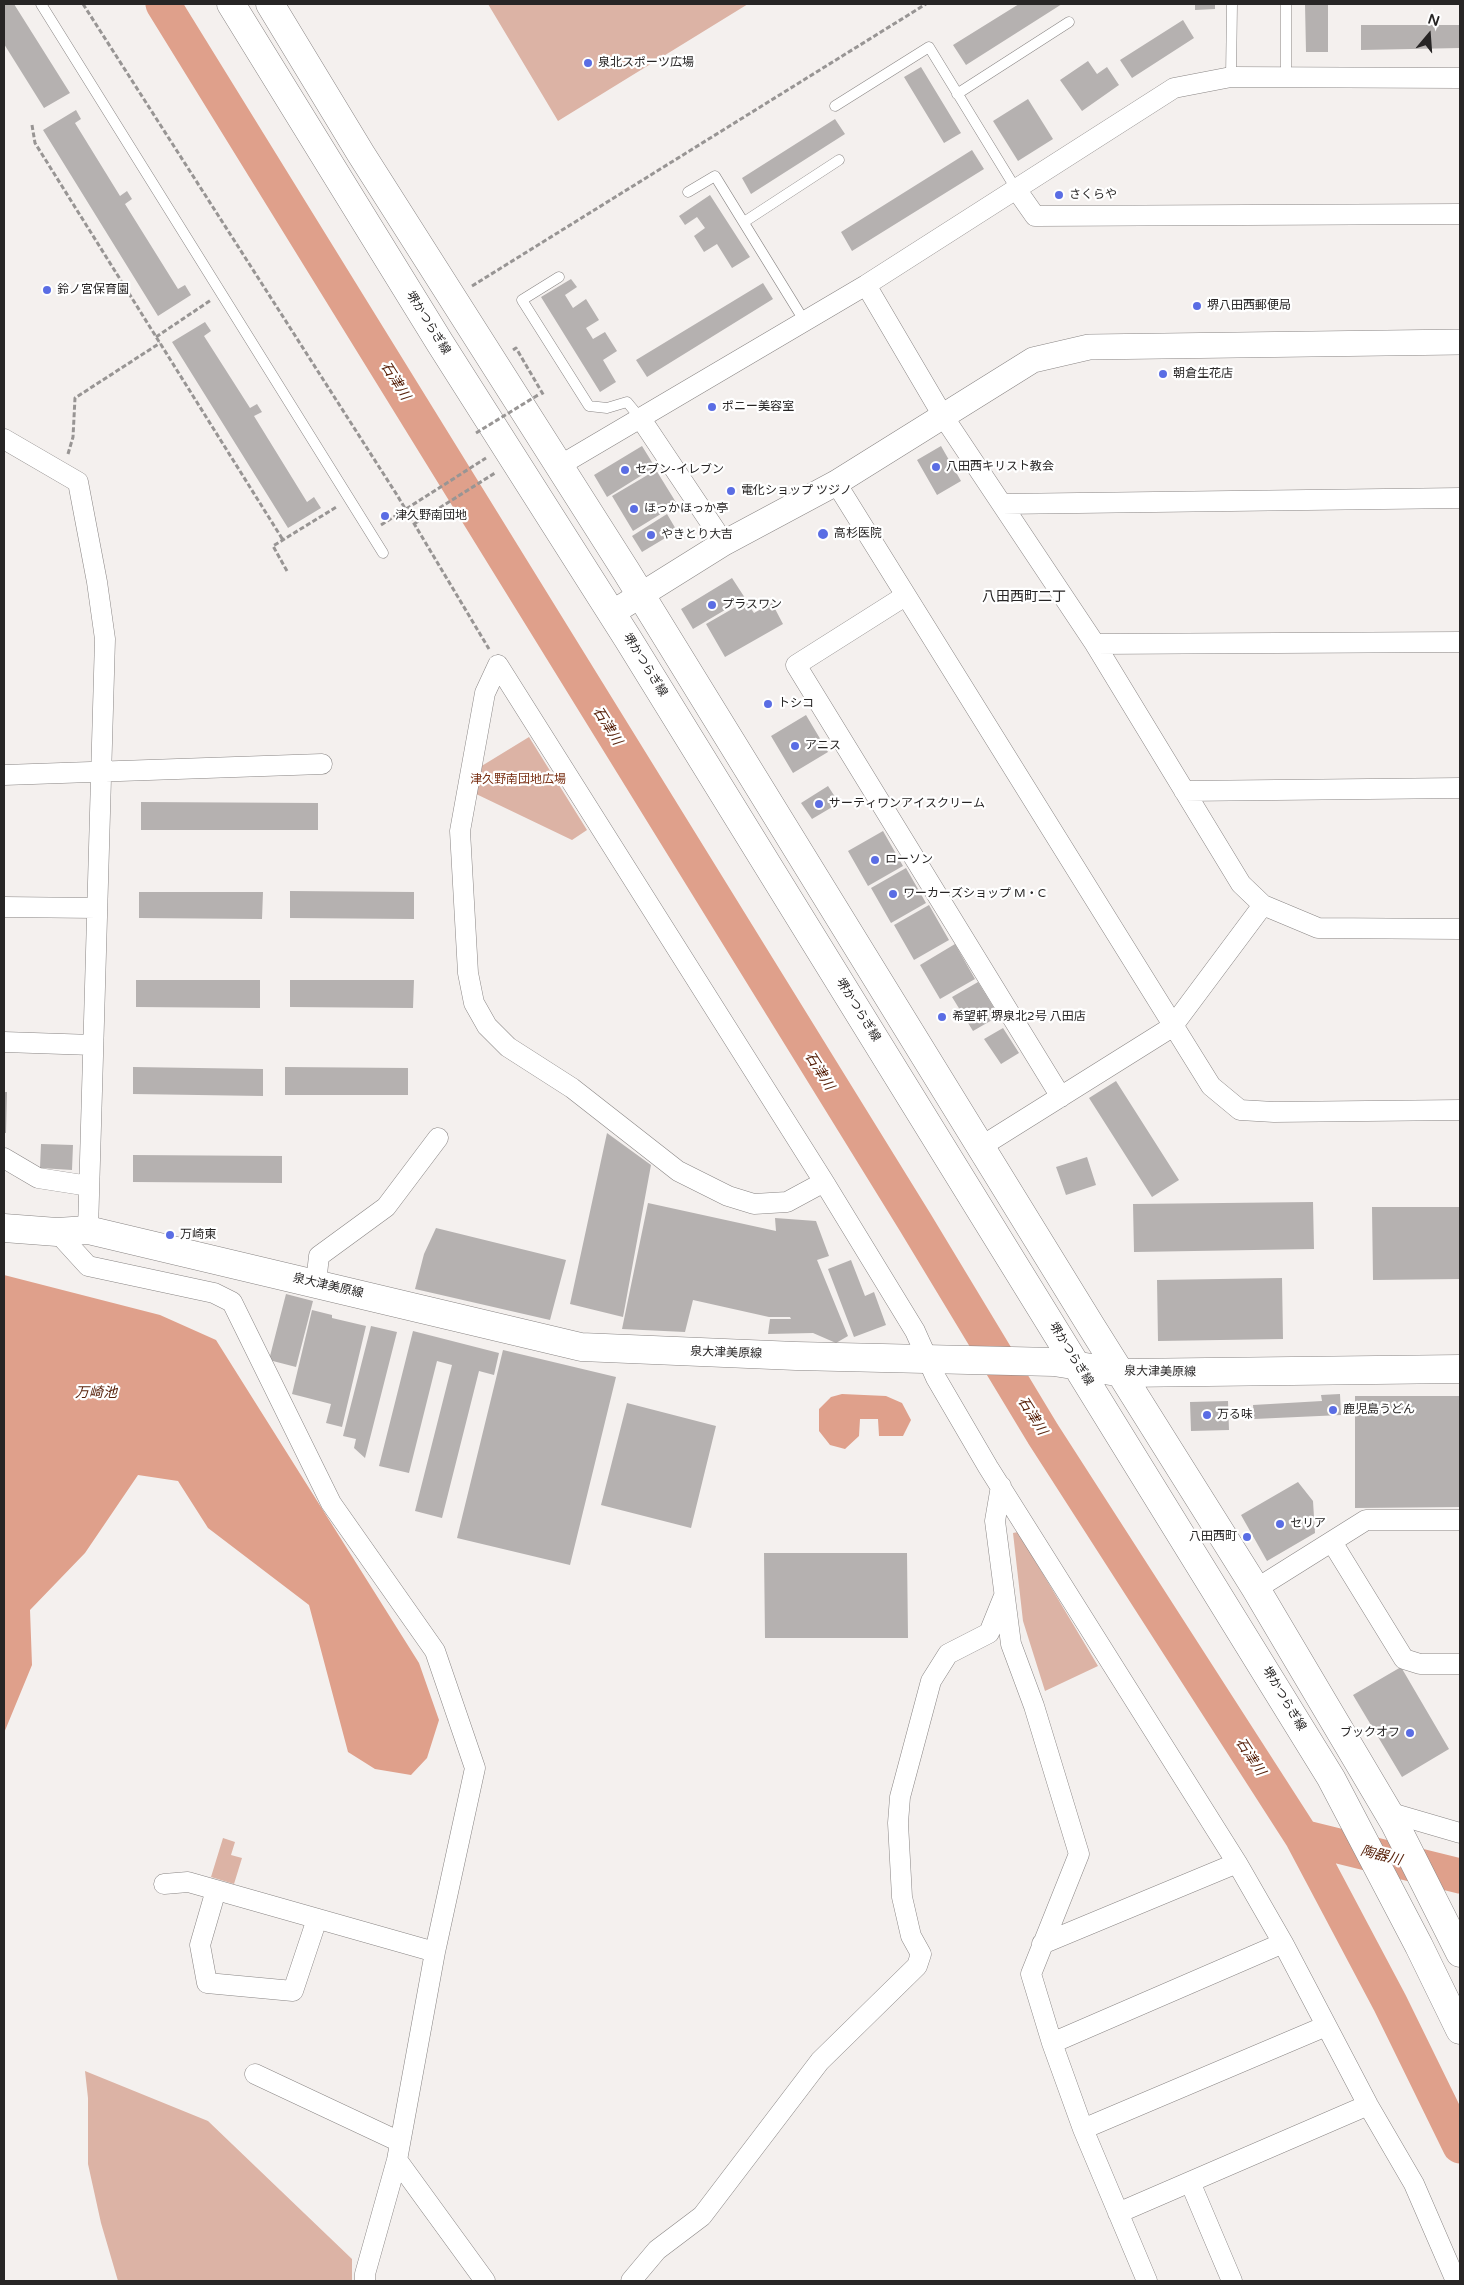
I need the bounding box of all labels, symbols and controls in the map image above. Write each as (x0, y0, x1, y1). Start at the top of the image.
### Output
north arrow (1404, 10, 1454, 60)
text: N (1426, 10, 1442, 30)
place label: 泉北スポーツ広場 (598, 56, 694, 70)
marker: 泉北スポーツ広場 (582, 57, 594, 69)
place label: さくらや (1069, 188, 1117, 202)
marker: さくらや (1053, 189, 1065, 201)
place label: 鈴ノ宮保育園 (57, 283, 129, 297)
marker: 鈴ノ宮保育園 (41, 284, 53, 296)
street label: 堺かつらぎ線 (403, 289, 453, 357)
place label: 堺八田西郵便局 (1207, 299, 1291, 313)
marker: 堺八田西郵便局 (1191, 300, 1203, 312)
water label: 石津川 (377, 359, 413, 403)
place label: 朝倉生花店 (1173, 367, 1233, 381)
marker: 朝倉生花店 (1157, 368, 1169, 380)
place label: ポニー美容室 (722, 400, 794, 414)
marker: ポニー美容室 (706, 401, 718, 413)
place label: 八田西キリスト教会 (946, 460, 1054, 474)
marker: 八田西キリスト教会 (930, 461, 942, 473)
place label: セブン-イレブン (635, 463, 724, 477)
marker: セブン-イレブン (619, 464, 631, 476)
place label: 電化ショップ ツジノ (741, 484, 852, 498)
marker: 電化ショップ ツジノ (725, 485, 737, 497)
place label: ほっかほっか亭 (644, 502, 728, 516)
marker: ほっかほっか亭 (628, 503, 640, 515)
place label: 津久野南団地 (395, 509, 467, 523)
marker: 津久野南団地 (379, 510, 391, 522)
marker: 高杉医院 (816, 527, 830, 541)
place label: 高杉医院 (834, 527, 882, 541)
place label: やきとり大吉 (661, 528, 733, 542)
marker: やきとり大吉 (645, 529, 657, 541)
district label: 八田西町二丁 (982, 589, 1066, 605)
place label: プラスワン (722, 598, 782, 612)
marker: プラスワン (706, 599, 718, 611)
street label: 堺かつらぎ線 (620, 631, 670, 699)
place label: トシコ (778, 697, 814, 711)
marker: トシコ (762, 698, 774, 710)
water label: 石津川 (589, 704, 625, 748)
place label: アニス (805, 739, 841, 753)
marker: アニス (789, 740, 801, 752)
park label: 津久野南団地広場 (470, 773, 566, 787)
place label: サーティワンアイスクリーム (829, 797, 985, 811)
marker: サーティワンアイスクリーム (813, 798, 825, 810)
place label: ローソン (885, 853, 933, 867)
marker: ローソン (869, 854, 881, 866)
place label: ワーカーズショップ M・C (903, 887, 1046, 901)
marker: ワーカーズショップ M・C (887, 888, 899, 900)
street label: 堺かつらぎ線 (833, 976, 883, 1044)
place label: 希望軒 堺泉北2号 八田店 (952, 1010, 1086, 1024)
marker: 希望軒 堺泉北2号 八田店 (936, 1011, 948, 1023)
water label: 石津川 (801, 1049, 837, 1093)
place label: 万崎東 (180, 1228, 216, 1242)
marker: 万崎東 (164, 1229, 176, 1241)
street label: 泉大津美原線 (291, 1271, 365, 1301)
street label: 堺かつらぎ線 (1046, 1320, 1096, 1388)
street label: 泉大津美原線 (690, 1345, 762, 1361)
street label: 泉大津美原線 (1124, 1364, 1196, 1380)
water label: 万崎池 (75, 1385, 117, 1401)
water label: 石津川 (1014, 1394, 1050, 1438)
place label: 鹿児島うどん (1343, 1403, 1415, 1417)
marker: 鹿児島うどん (1327, 1404, 1339, 1416)
place label: 万る味 (1217, 1408, 1253, 1422)
marker: 万る味 (1201, 1409, 1213, 1421)
place label: セリア (1290, 1517, 1326, 1531)
marker: セリア (1274, 1518, 1286, 1530)
place label: 八田西町 (1189, 1530, 1237, 1544)
marker: 八田西町 (1241, 1531, 1253, 1543)
street label: 堺かつらぎ線 (1259, 1664, 1309, 1734)
place label: ブックオフ (1340, 1726, 1400, 1740)
marker: ブックオフ (1404, 1727, 1416, 1739)
water label: 石津川 (1232, 1735, 1268, 1779)
water label: 陶器川 (1359, 1843, 1403, 1869)

